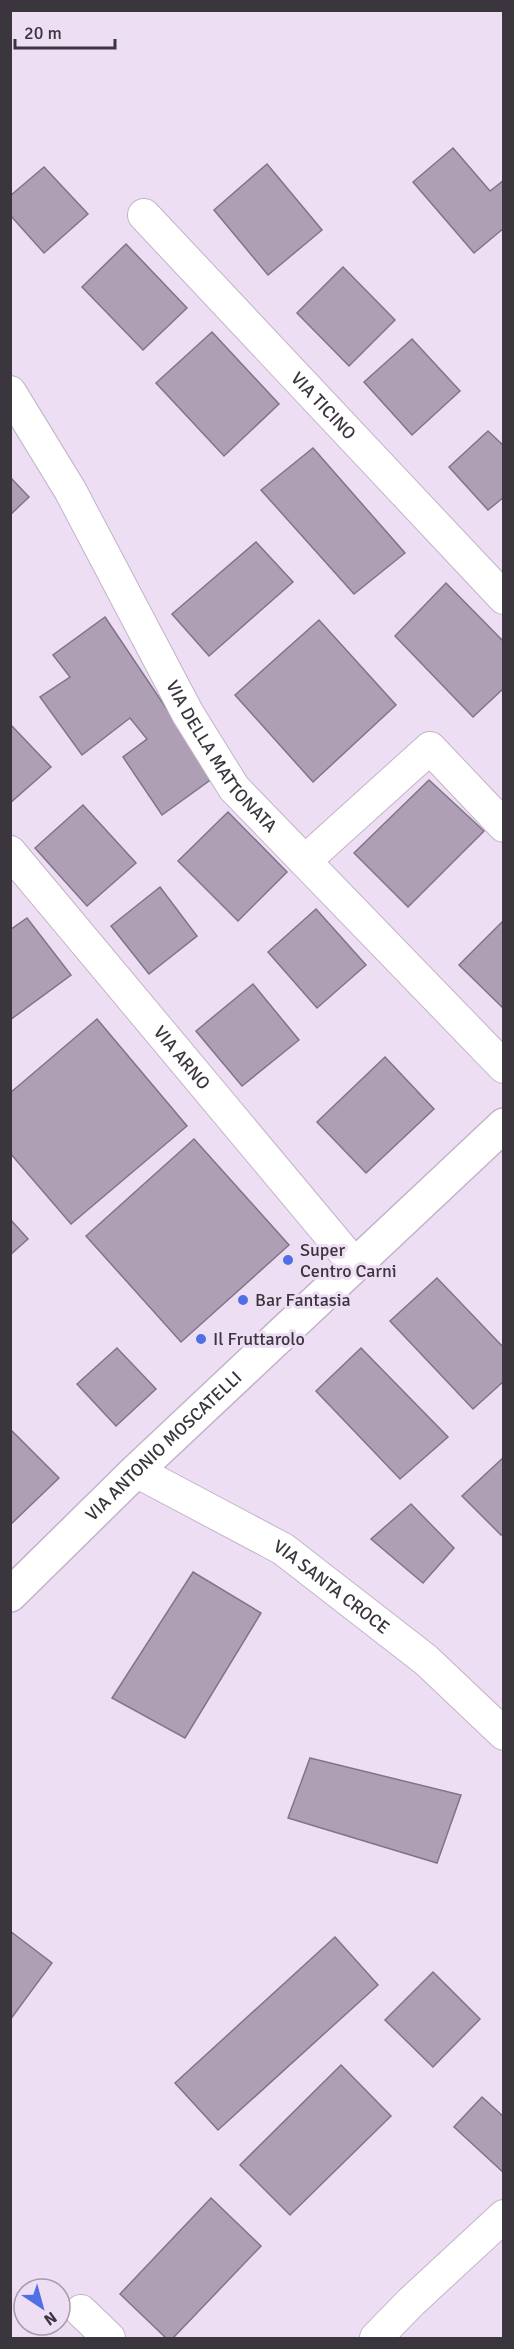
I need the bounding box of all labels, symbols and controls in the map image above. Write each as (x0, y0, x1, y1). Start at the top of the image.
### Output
scale bar (15, 12, 116, 50)
text: 20 m (24, 22, 62, 44)
street label: VIA TICINO (286, 367, 361, 444)
street label: VIA DELLA MATTONATA (161, 677, 282, 837)
street label: VIA ARNO (149, 1021, 215, 1094)
place label: Super Centro Carni (300, 1239, 397, 1282)
marker: Super Centro Carni (281, 1253, 295, 1267)
place label: Bar Fantasia (255, 1289, 351, 1311)
marker: Bar Fantasia (236, 1293, 250, 1307)
place label: Il Fruttarolo (213, 1328, 305, 1350)
marker: Il Fruttarolo (194, 1332, 208, 1346)
street label: VIA ANTONIO MOSCATELLI (81, 1366, 246, 1525)
street label: VIA SANTA CROCE (270, 1535, 394, 1639)
north arrow (12, 2277, 72, 2337)
text: N (40, 2307, 61, 2330)

